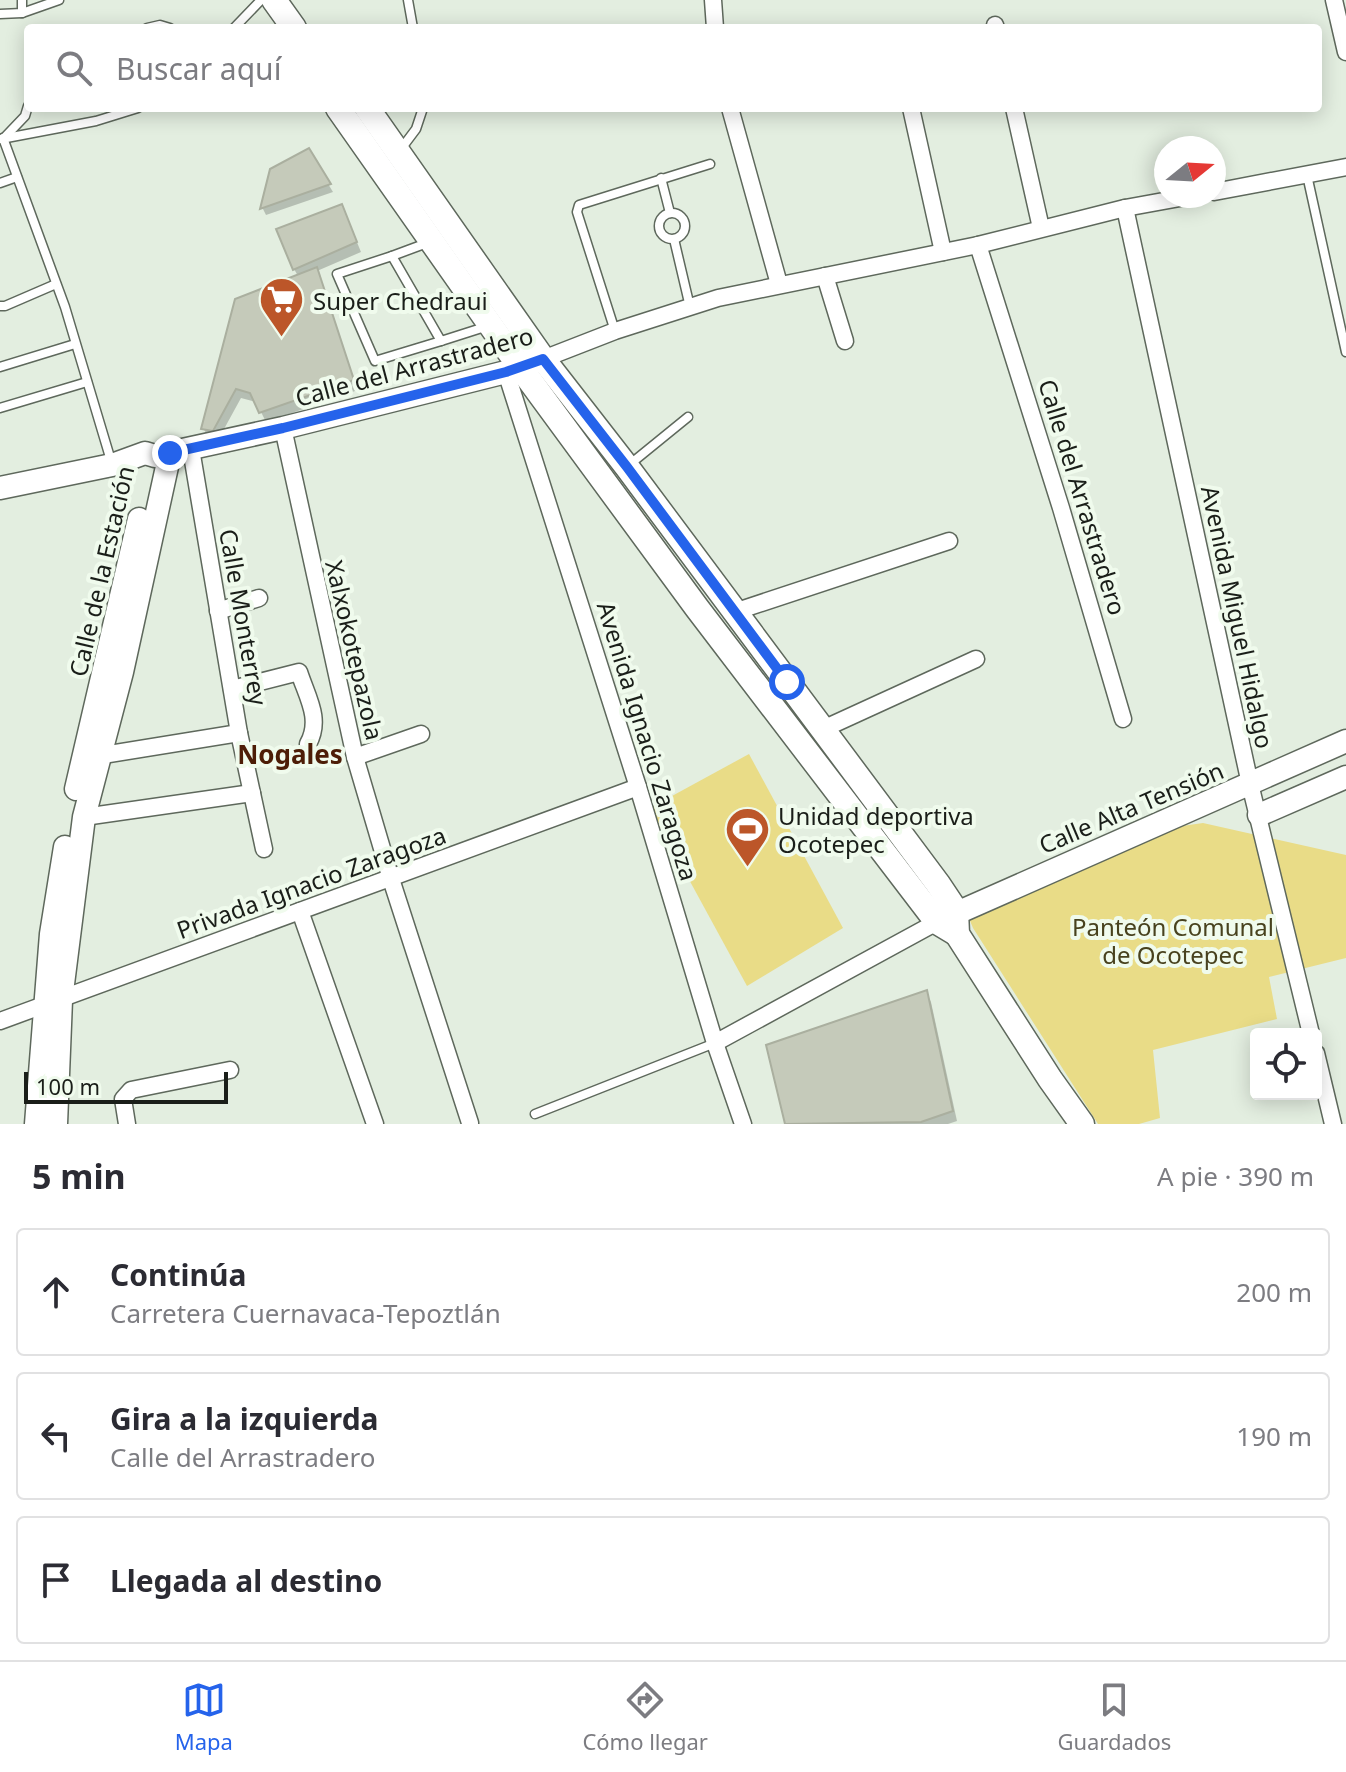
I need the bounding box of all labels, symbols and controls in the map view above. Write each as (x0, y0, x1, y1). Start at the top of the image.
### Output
search box (24, 24, 1322, 112)
icon: search (52, 46, 96, 90)
text: Buscar aquí (116, 48, 281, 89)
north arrow (1154, 136, 1226, 208)
supermarket icon: Super Chedraui (258, 276, 306, 339)
place label: Super Chedraui (313, 284, 488, 317)
street label: Calle del Arrastradero (291, 318, 537, 414)
street label: Calle del Arrastradero (1031, 375, 1135, 619)
route end (152, 435, 188, 471)
street label: Calle de la Estación (61, 462, 141, 680)
street label: Avenida Miguel Hidalgo (1194, 483, 1282, 751)
street label: Calle Monterrey (212, 526, 276, 709)
street label: Xalxokotepazola (318, 557, 392, 743)
street label: Avenida Ignacio Zaragoza (590, 597, 706, 885)
route start (769, 664, 805, 700)
district label: Nogales (237, 736, 343, 772)
street label: Calle Alta Tensión (1034, 753, 1228, 861)
place label: Unidad deportiva Ocotepec (778, 799, 974, 860)
sports icon: Unidad deportiva Ocotepec (723, 805, 771, 868)
street label: Privada Ignacio Zaragoza (172, 818, 450, 946)
park label: Panteón Comunal de Ocotepec (1072, 910, 1274, 971)
map controls (1250, 1028, 1322, 1100)
button: locate (1250, 1028, 1322, 1100)
scale bar (24, 1068, 228, 1104)
text: 100 m (36, 1071, 100, 1101)
text: 5 min (32, 1153, 126, 1199)
text: A pie · 390 m (1157, 1158, 1314, 1194)
text: Continúa (110, 1254, 246, 1295)
icon: ahead (34, 1270, 78, 1314)
text: 200 m (1236, 1274, 1312, 1310)
text: Carretera Cuernavaca-Tepoztlán (110, 1295, 501, 1331)
text: Gira a la izquierda (110, 1398, 379, 1439)
icon: left (34, 1414, 78, 1458)
text: 190 m (1236, 1418, 1312, 1454)
text: Calle del Arrastradero (110, 1439, 375, 1475)
icon: arrive (34, 1558, 78, 1602)
text: Llegada al destino (110, 1560, 382, 1601)
tab: Mapa (175, 1678, 233, 1756)
tab: Cómo llegar (582, 1678, 708, 1756)
tab: Guardados (1057, 1678, 1171, 1756)

